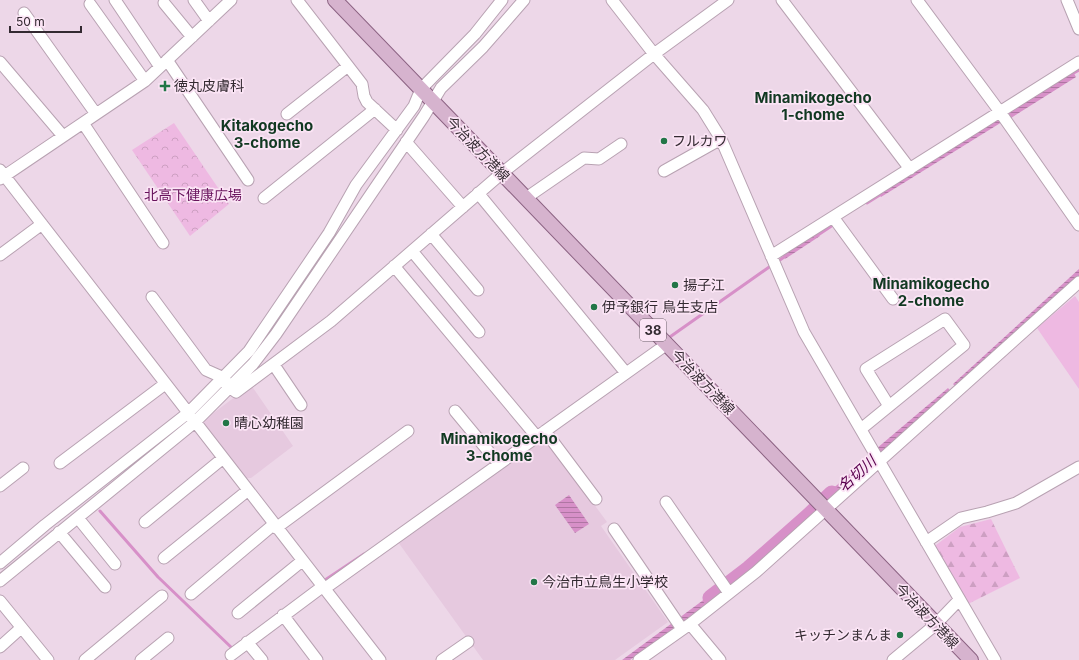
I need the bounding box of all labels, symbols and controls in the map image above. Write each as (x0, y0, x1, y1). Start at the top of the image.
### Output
scale bar (10, 8, 81, 34)
text: 50 m (16, 14, 45, 29)
place label: 徳丸皮膚科 (174, 77, 244, 94)
marker: 徳丸皮膚科 (159, 80, 171, 92)
district label: Minamikogecho 1-chome (754, 88, 872, 124)
street label: 今治波方港線 (443, 113, 514, 185)
district label: Kitakogecho 3-chome (221, 116, 313, 152)
place label: フルカワ (672, 132, 728, 149)
marker: フルカワ (659, 136, 669, 146)
park label: 北高下健康広場 (144, 186, 242, 203)
district label: Minamikogecho 2-chome (872, 274, 990, 310)
place label: 揚子江 (683, 276, 725, 293)
marker: 揚子江 (670, 280, 680, 290)
place label: 伊予銀行 鳥生支店 (602, 298, 718, 315)
marker: 伊予銀行 鳥生支店 (589, 302, 599, 312)
road number: 38 (640, 319, 666, 341)
street label: 今治波方港線 (668, 346, 739, 418)
place label: 晴心幼稚園 (234, 414, 304, 431)
marker: 晴心幼稚園 (221, 418, 231, 428)
district label: Minamikogecho 3-chome (440, 429, 558, 465)
water label: 名切川 (834, 450, 881, 496)
place label: 今治市立鳥生小学校 (542, 573, 668, 590)
marker: 今治市立鳥生小学校 (529, 577, 539, 587)
street label: 今治波方港線 (892, 580, 963, 652)
place label: キッチンまんま (794, 626, 892, 643)
marker: キッチンまんま (895, 630, 905, 640)

